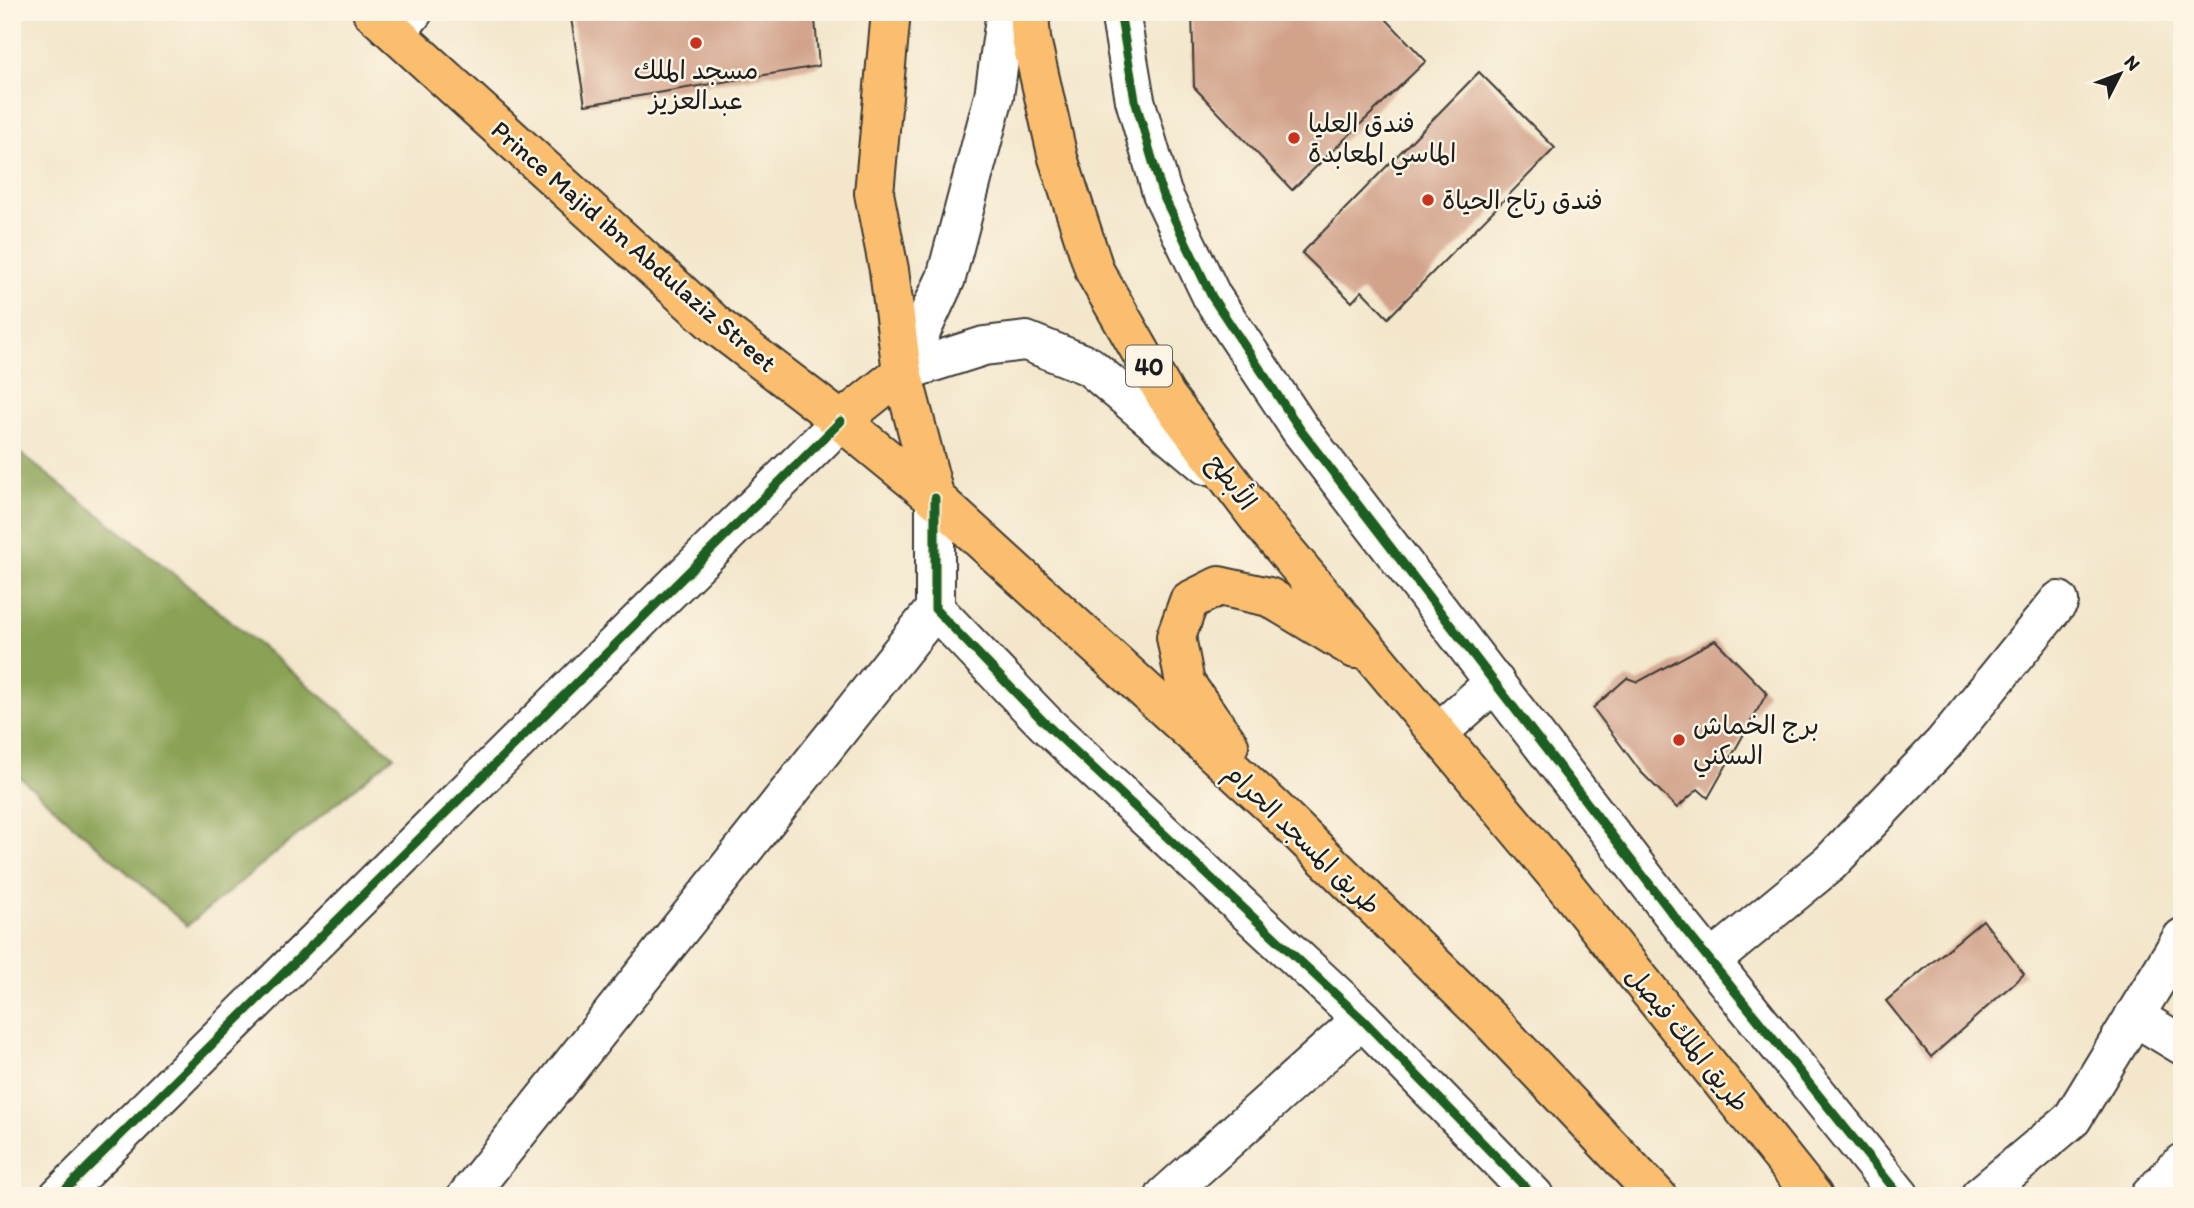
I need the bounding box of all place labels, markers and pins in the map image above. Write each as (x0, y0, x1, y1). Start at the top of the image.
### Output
marker: مسجد الملك عبدالعزيز (688, 35, 704, 51)
place label: مسجد الملك عبدالعزيز (634, 54, 758, 116)
place label: فندق العليا الماسي المعابدة (1308, 107, 1456, 176)
marker: فندق العليا الماسي المعابدة (1286, 130, 1302, 146)
place label: فندق رتاج الحياة (1442, 184, 1603, 218)
marker: فندق رتاج الحياة (1420, 192, 1436, 208)
place label: برج الخماش السكني (1693, 709, 1819, 778)
marker: برج الخماش السكني (1671, 732, 1687, 748)

